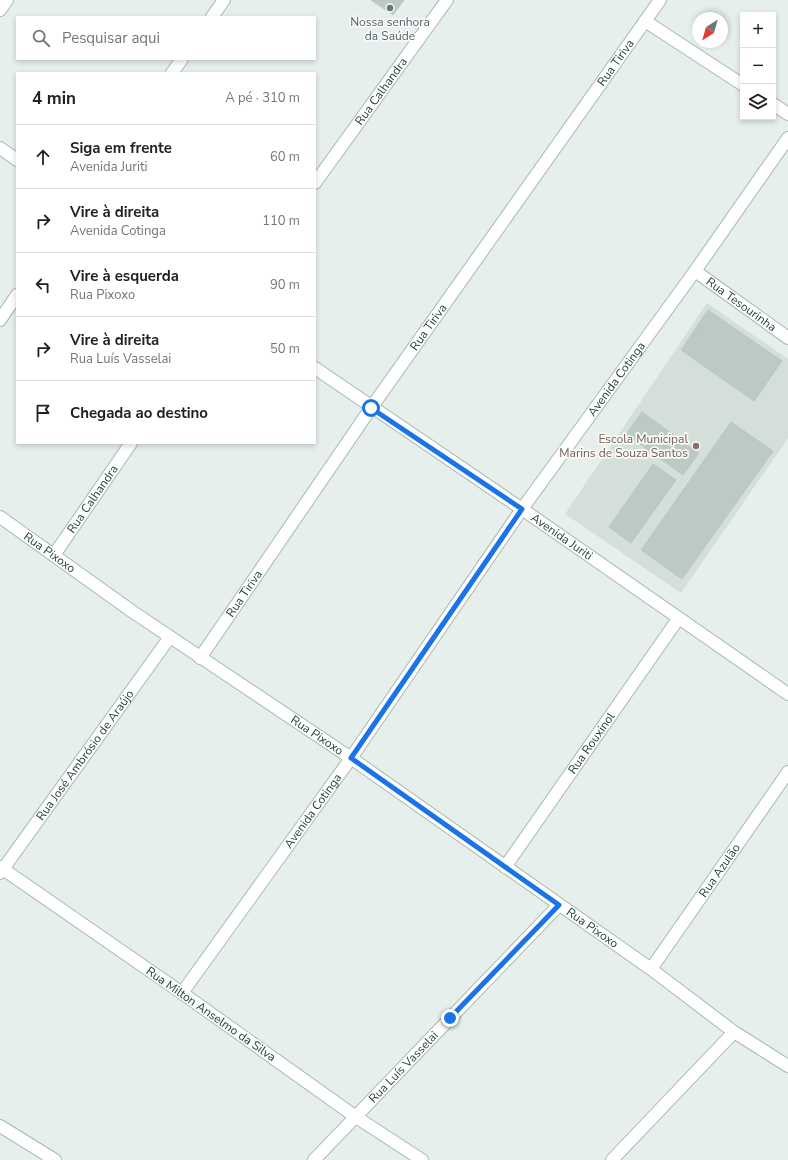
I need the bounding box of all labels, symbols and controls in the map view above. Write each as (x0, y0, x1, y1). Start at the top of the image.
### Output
marker: Nossa senhora da Saúde (385, 3, 395, 13)
north arrow (692, 12, 728, 48)
map controls (740, 12, 776, 120)
button: + (740, 12, 776, 48)
place label: Nossa senhora da Saúde (350, 14, 430, 44)
search box (16, 16, 316, 60)
icon: search (30, 27, 52, 49)
text: Pesquisar aqui (62, 28, 160, 48)
street label: Rua Tiriva (593, 36, 638, 89)
button: − (740, 48, 776, 84)
street label: Rua Calhandra (351, 54, 411, 128)
button: layers (740, 84, 776, 120)
text: 4 min (32, 87, 76, 110)
text: A pé · 310 m (225, 89, 300, 107)
text: Siga em frente (70, 138, 172, 158)
icon: ahead (32, 146, 54, 168)
text: 60 m (270, 148, 300, 166)
text: Avenida Juriti (70, 158, 148, 176)
text: Vire à direita (70, 202, 159, 222)
icon: right (32, 210, 54, 232)
text: 110 m (262, 212, 300, 230)
text: Avenida Cotinga (70, 222, 166, 240)
text: Vire à esquerda (70, 266, 179, 286)
street label: Rua Tesourinha (703, 273, 780, 335)
icon: left (32, 274, 54, 296)
text: 90 m (270, 276, 300, 294)
text: Rua Pixoxo (70, 286, 135, 304)
street label: Rua Tiriva (406, 301, 450, 354)
text: Vire à direita (70, 330, 159, 350)
icon: right (32, 338, 54, 360)
street label: Avenida Cotinga (584, 338, 649, 420)
text: 50 m (270, 340, 300, 358)
text: Rua Luís Vasselai (70, 350, 171, 368)
route start (362, 399, 380, 417)
icon: arrive (32, 402, 54, 424)
text: Chegada ao destino (70, 403, 208, 423)
place label: Escola Municipal Marins de Souza Santos (559, 431, 688, 461)
marker: Escola Municipal Marins de Souza Santos (691, 441, 701, 451)
street label: Rua Calhandra (63, 462, 122, 536)
street label: Avenida Juriti (528, 510, 596, 564)
street label: Rua Pixoxo (20, 528, 79, 577)
street label: Rua Tiriva (222, 567, 266, 620)
street label: Rua José Ambrósio de Araújo (33, 686, 138, 824)
street label: Rua Rouxinol (564, 709, 619, 777)
street label: Rua Pixoxo (288, 712, 347, 759)
street label: Avenida Cotinga (281, 770, 345, 852)
street label: Rua Azulão (695, 840, 744, 900)
street label: Rua Pixoxo (563, 904, 622, 952)
street label: Rua Milton Anselmo da Silva (143, 963, 279, 1065)
route end (441, 1009, 459, 1027)
street label: Rua Luís Vasselai (365, 1028, 442, 1106)

